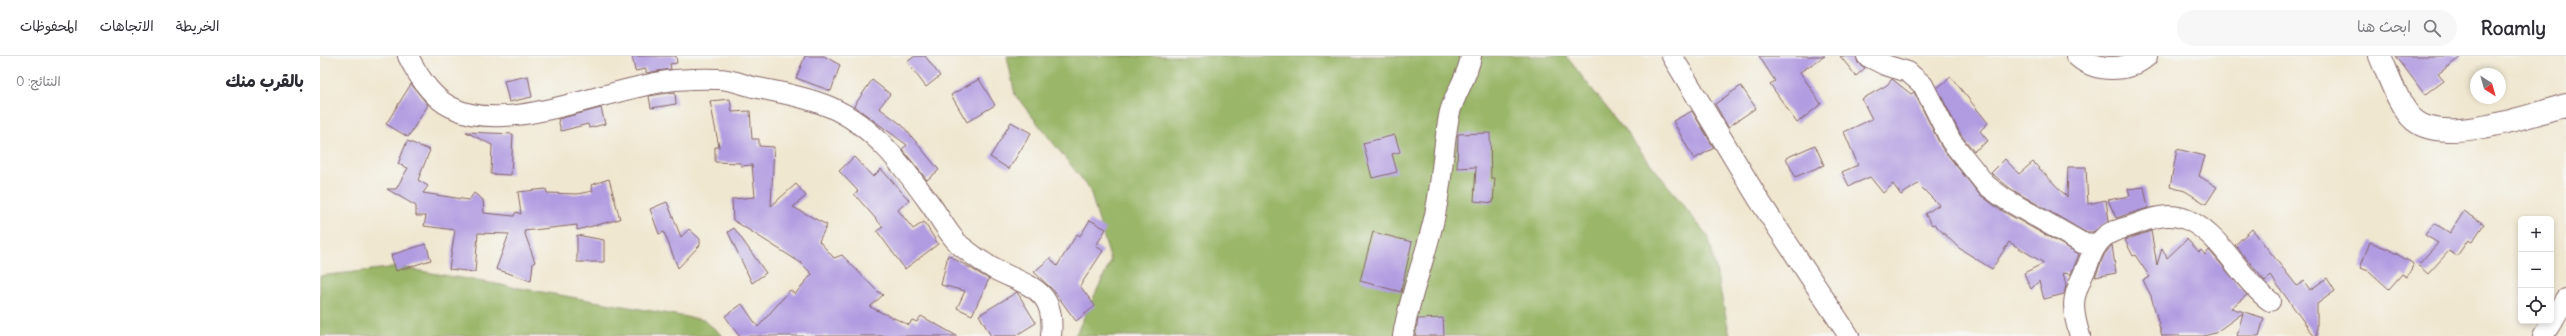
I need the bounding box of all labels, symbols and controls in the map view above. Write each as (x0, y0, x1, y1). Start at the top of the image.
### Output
search box (2177, 10, 2457, 46)
text: Roamly (2481, 16, 2546, 40)
text: المحفوظات (20, 17, 78, 35)
text: الاتجاهات (100, 17, 154, 35)
text: الخريطة (176, 17, 219, 35)
text: ابحث هنا (2357, 17, 2411, 36)
icon: search (2421, 17, 2443, 39)
north arrow (2470, 68, 2506, 104)
text: بالقرب منك (225, 70, 304, 92)
text: النتائج: 0 (16, 73, 61, 90)
map controls (2518, 216, 2554, 324)
button: + (2518, 216, 2554, 252)
button: − (2518, 252, 2554, 288)
button: locate (2518, 288, 2554, 324)

